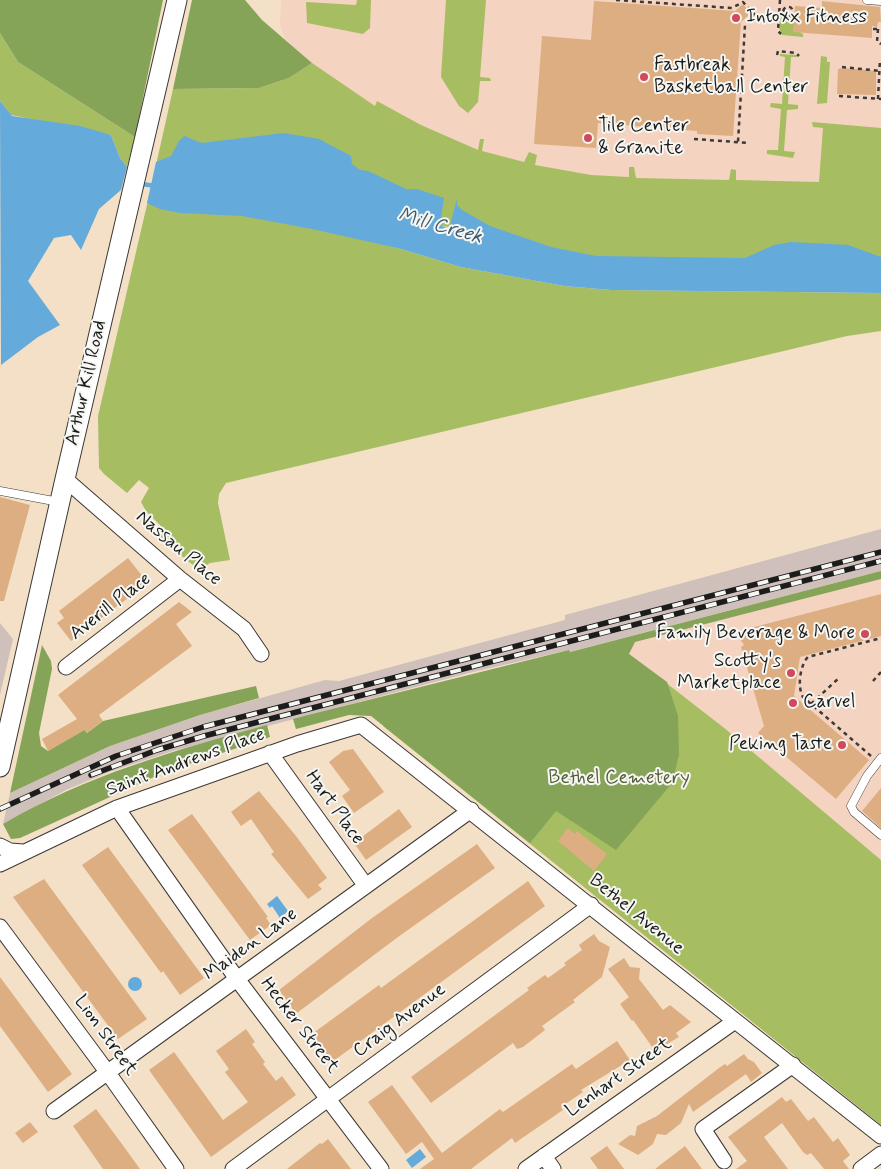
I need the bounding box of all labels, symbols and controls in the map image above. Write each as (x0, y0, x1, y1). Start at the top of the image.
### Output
place label: Intoxx Fitness (746, 7, 867, 29)
marker: Intoxx Fitness (730, 12, 742, 24)
place label: Fastbreak Basketball Center (654, 55, 809, 99)
marker: Fastbreak Basketball Center (638, 71, 650, 83)
place label: Tile Center & Granite (598, 116, 689, 160)
marker: Tile Center & Granite (582, 132, 594, 144)
water label: Mill Creek (395, 204, 485, 250)
street label: Arthur Kill Road (62, 318, 112, 448)
street label: Nassau Place (130, 506, 226, 592)
street label: Averill Place (66, 568, 156, 646)
place label: Family Beverage & More (657, 623, 855, 645)
marker: Family Beverage & More (859, 628, 871, 640)
place label: Scotty's Marketplace (677, 651, 781, 695)
marker: Scotty's Marketplace (785, 667, 797, 679)
place label: Carvel (803, 692, 855, 714)
marker: Carvel (787, 697, 799, 709)
street label: Saint Andrews Place (104, 724, 268, 802)
place label: Peking Taste (729, 734, 832, 756)
marker: Peking Taste (836, 739, 848, 751)
street label: Hart Place (300, 767, 368, 849)
park label: Bethel Cemetery (548, 768, 690, 790)
street label: Bethel Avenue (584, 870, 688, 960)
street label: Maiden Lane (200, 903, 302, 987)
street label: Hecker Street (254, 973, 344, 1079)
street label: Craig Avenue (349, 979, 451, 1063)
street label: Lion Street (68, 991, 142, 1081)
street label: Lenhart Street (562, 1033, 676, 1123)

